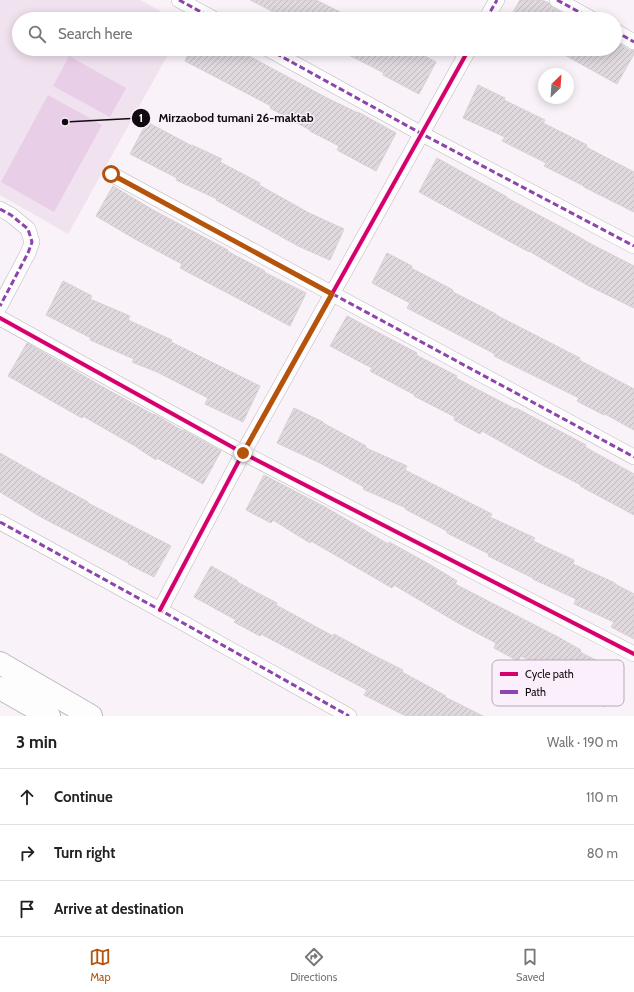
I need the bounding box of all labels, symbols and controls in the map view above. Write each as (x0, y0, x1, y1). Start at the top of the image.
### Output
search box (12, 12, 622, 56)
icon: search (26, 23, 48, 45)
text: Search here (58, 25, 133, 43)
north arrow (538, 68, 574, 104)
callout: Mirzaobod tumani 26-maktab (131, 106, 322, 130)
text: 1 (139, 110, 143, 125)
text: Mirzaobod tumani 26-maktab (158, 110, 314, 125)
route start (102, 165, 120, 183)
route end (234, 444, 252, 462)
legend (492, 660, 624, 706)
text: Cycle path (525, 667, 574, 681)
text: Path (525, 685, 546, 699)
text: 3 min (16, 732, 57, 752)
text: Walk · 190 m (547, 734, 618, 750)
icon: ahead (16, 786, 38, 808)
text: Continue (54, 788, 113, 806)
text: 110 m (586, 789, 618, 805)
icon: right (16, 842, 38, 864)
text: Turn right (54, 844, 115, 862)
text: 80 m (587, 845, 618, 861)
icon: arrive (16, 898, 38, 920)
text: Arrive at destination (54, 900, 184, 918)
tab: Map (89, 946, 111, 984)
tab: Directions (290, 946, 337, 984)
tab: Saved (516, 946, 545, 984)

